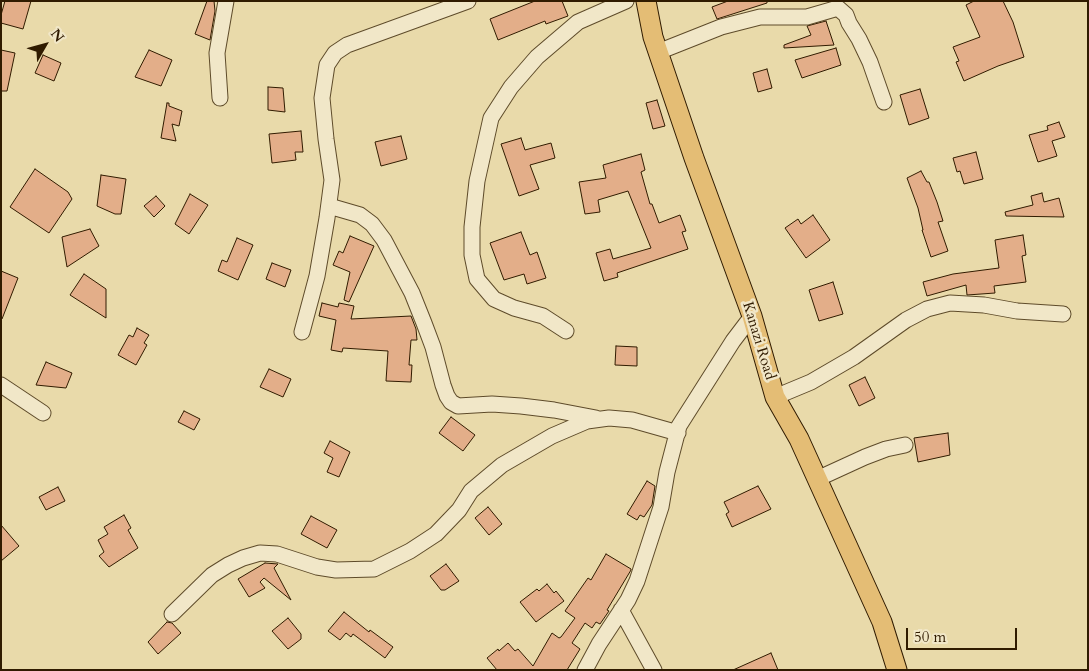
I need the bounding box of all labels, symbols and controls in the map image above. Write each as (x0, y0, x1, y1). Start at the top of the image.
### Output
north arrow (20, 20, 70, 70)
text: N (46, 25, 68, 46)
street label: Kanazi Road (738, 300, 778, 382)
scale bar (909, 618, 1020, 650)
text: 50 m (914, 627, 946, 647)

